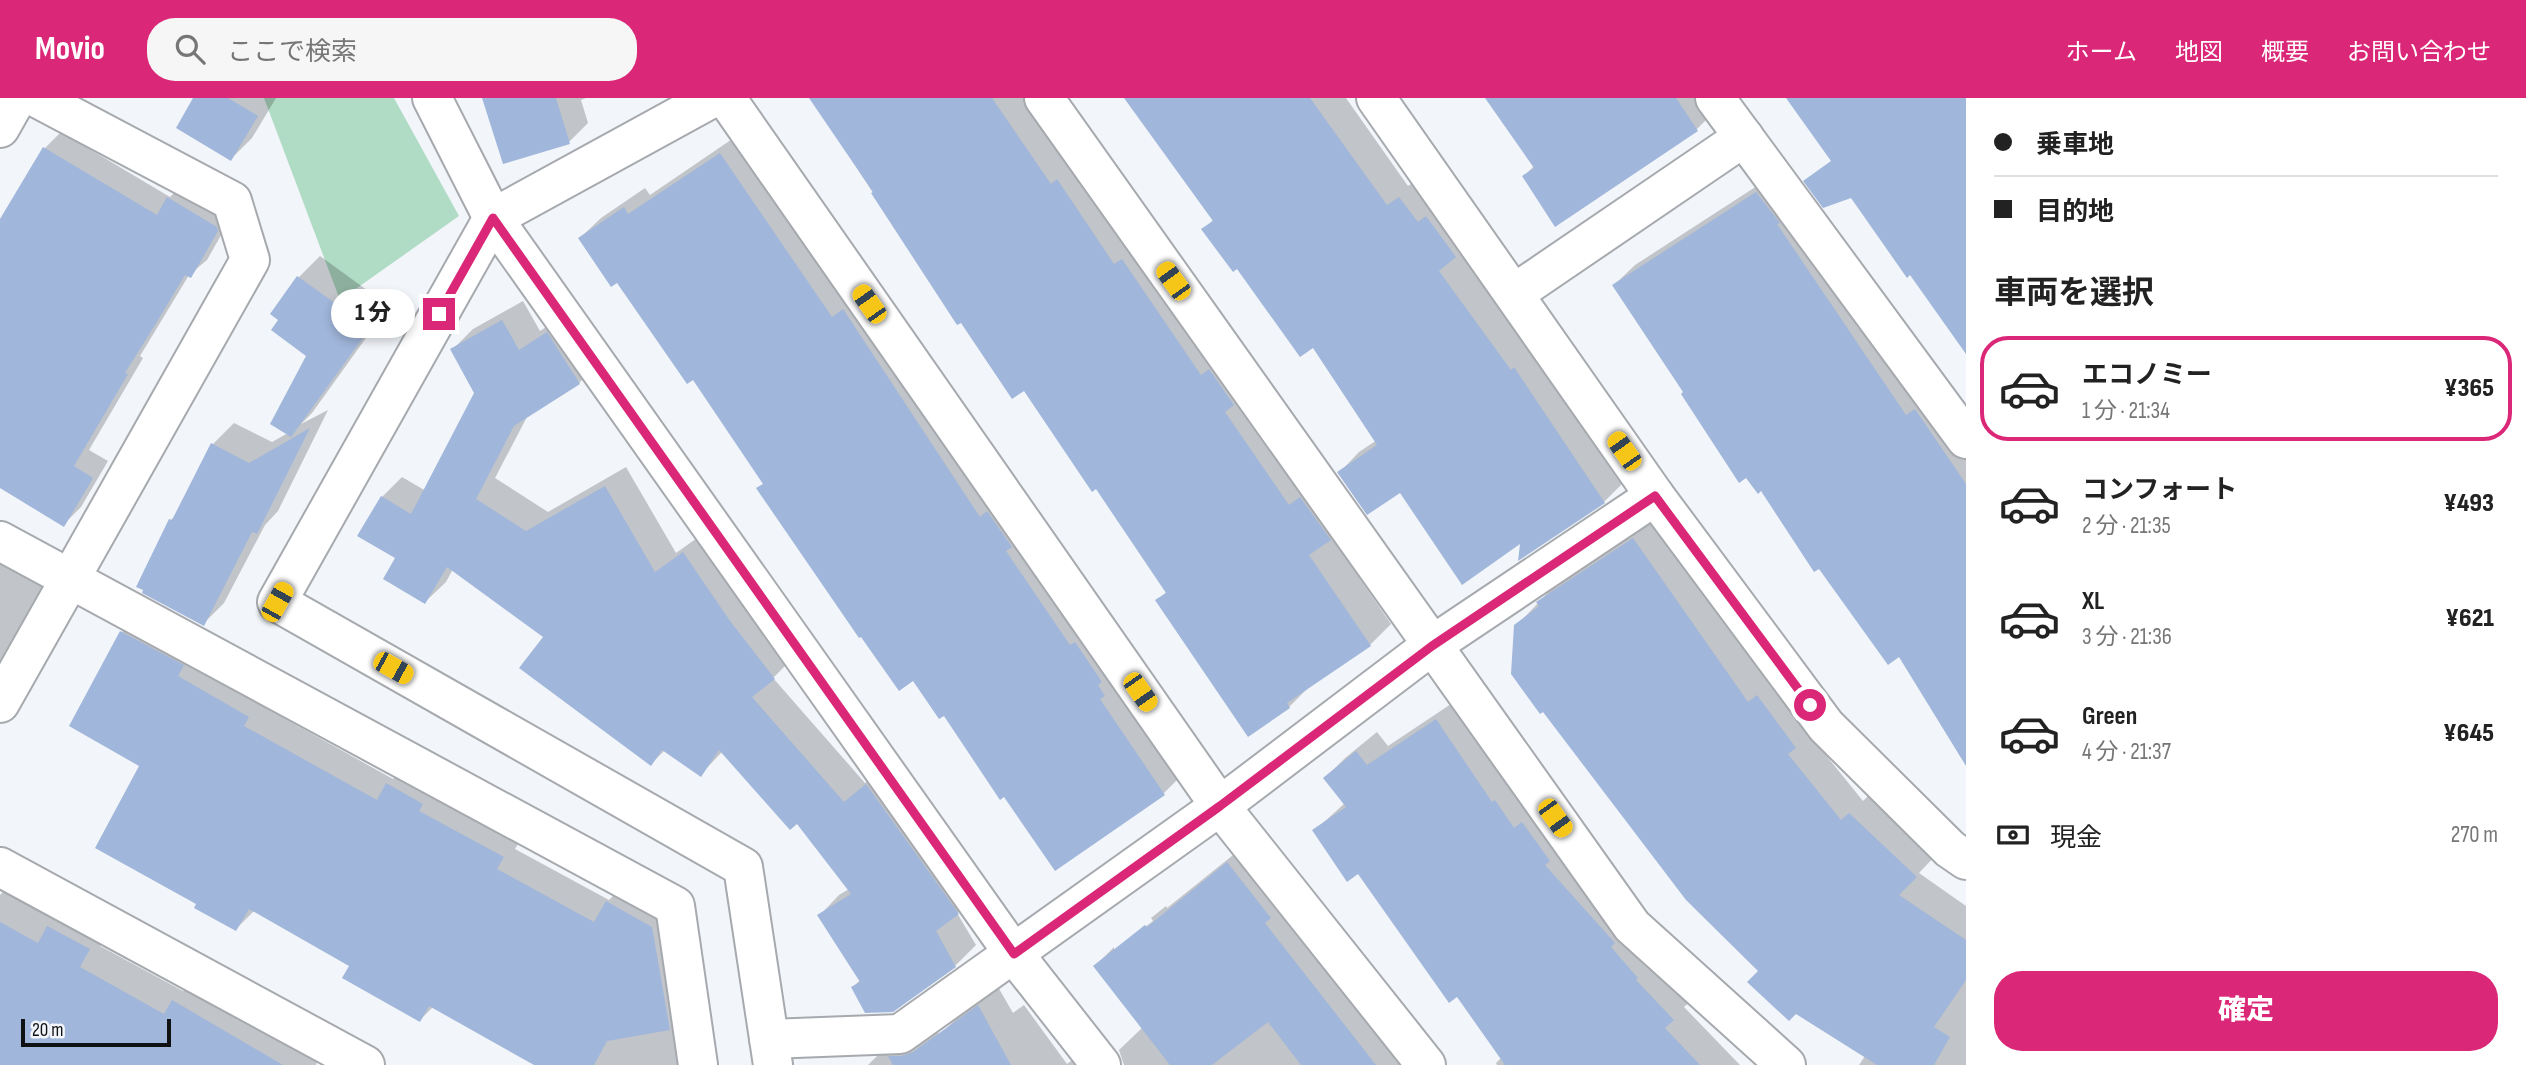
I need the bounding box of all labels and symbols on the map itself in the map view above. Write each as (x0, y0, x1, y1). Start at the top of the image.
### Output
car (1153, 258, 1194, 304)
car (849, 281, 890, 327)
callout: 1 分 (330, 290, 414, 339)
route end (423, 298, 455, 330)
car (1604, 428, 1645, 474)
car (258, 579, 297, 625)
car (370, 649, 417, 687)
car (1120, 669, 1161, 715)
route start (1794, 689, 1826, 721)
car (1535, 795, 1576, 841)
scale bar (21, 1016, 172, 1048)

